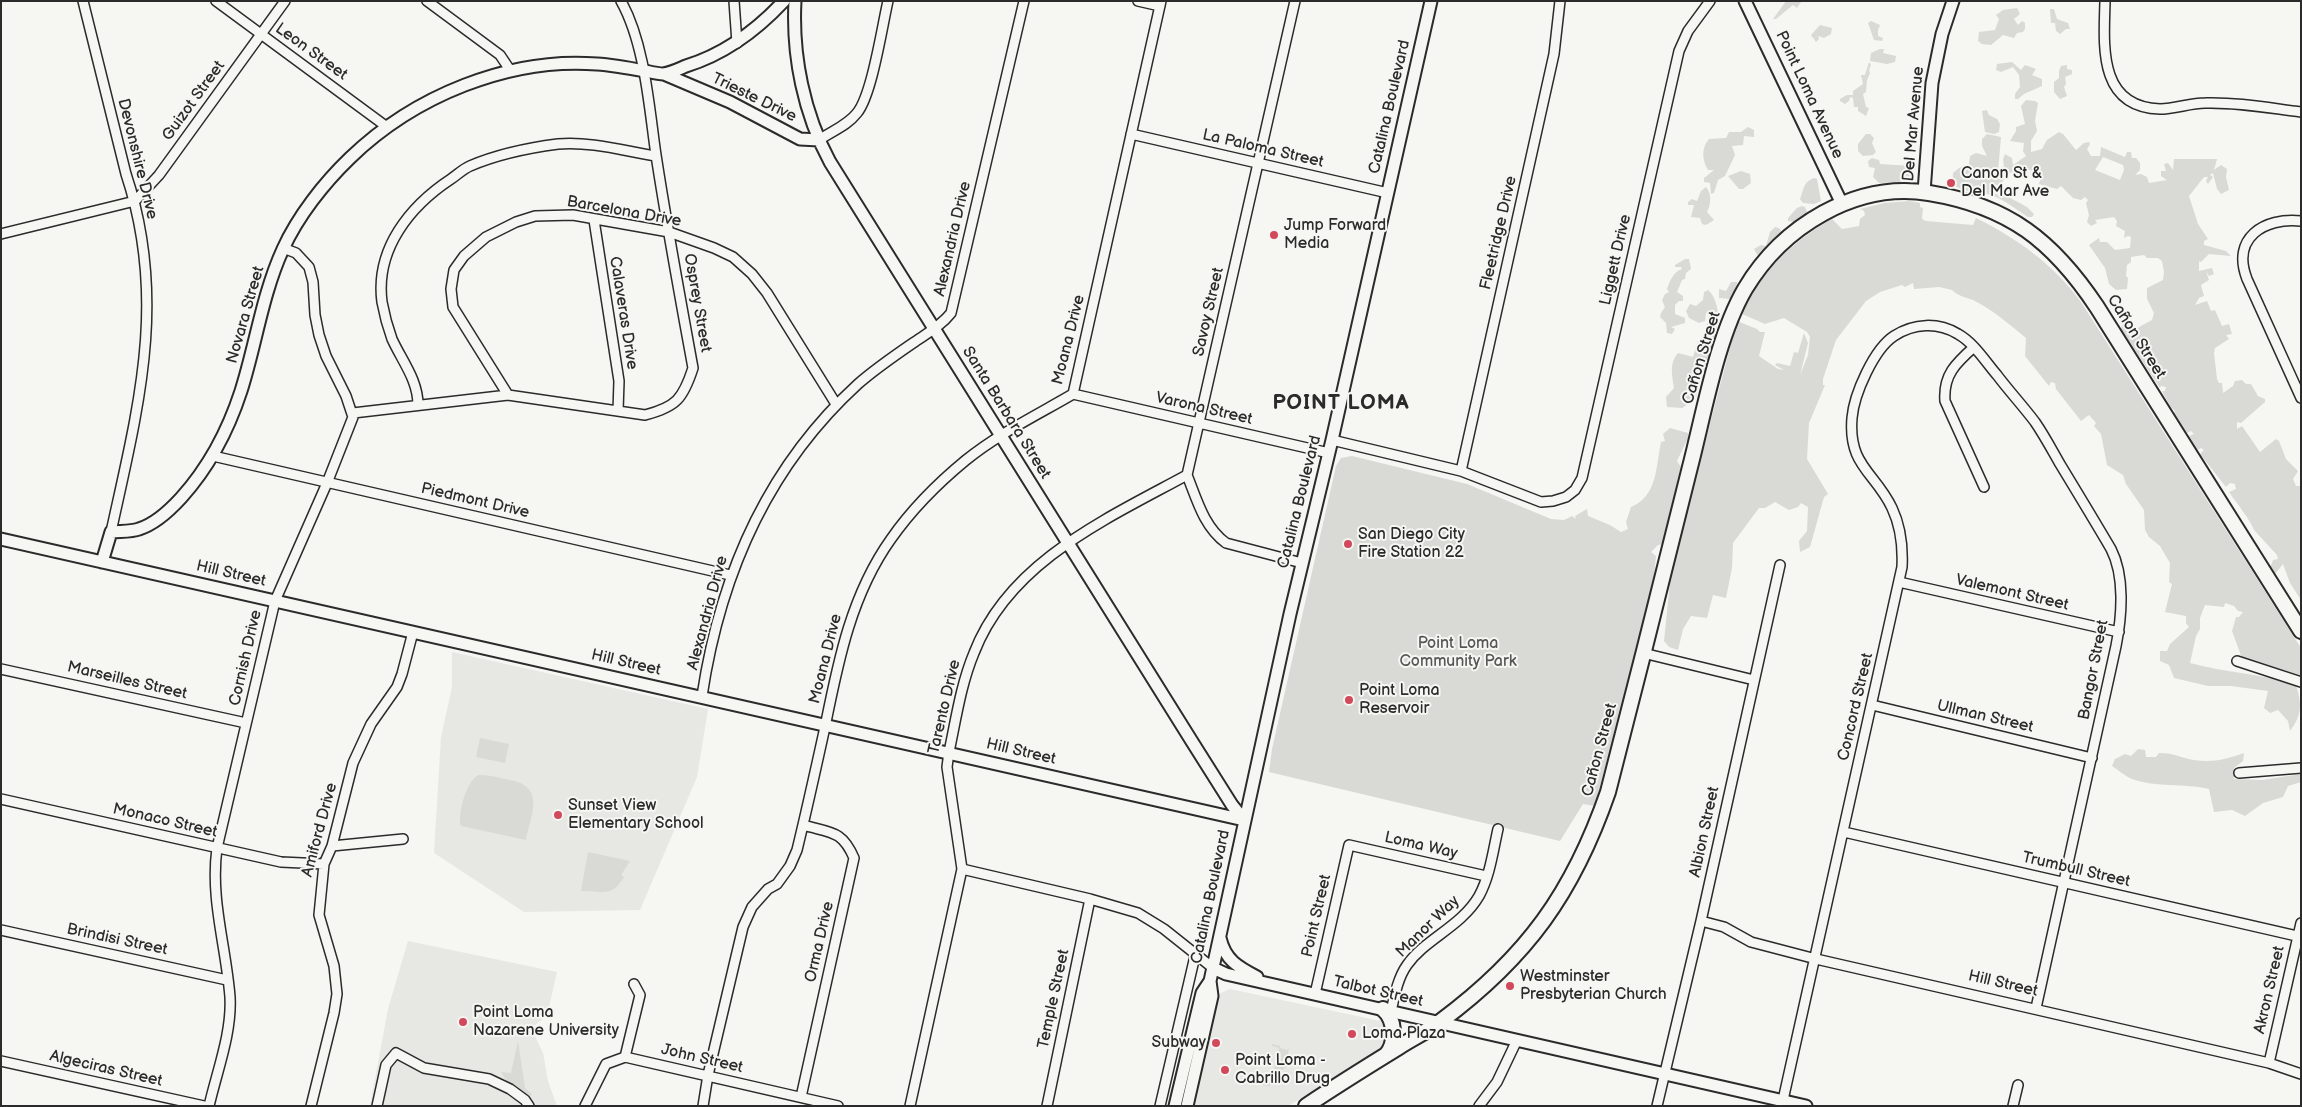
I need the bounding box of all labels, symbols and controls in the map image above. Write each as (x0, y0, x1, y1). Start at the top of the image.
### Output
street label: Leon Street (271, 19, 351, 85)
street label: Point Loma Avenue (1771, 28, 1847, 162)
street label: Catalina Boulevard (1365, 38, 1415, 176)
street label: Guizot Street (159, 57, 229, 145)
street label: Del Mar Avenue (1899, 66, 1929, 182)
street label: Trieste Drive (709, 69, 799, 127)
street label: Devonshire Drive (113, 97, 161, 221)
street label: La Paloma Street (1201, 126, 1325, 172)
place label: Canon St & Del Mar Ave (1961, 164, 2049, 202)
street label: Fleetridge Drive (1477, 174, 1521, 292)
marker: Canon St & Del Mar Ave (1945, 177, 1957, 189)
street label: Alexandria Drive (930, 180, 976, 298)
street label: Barcelona Drive (565, 192, 683, 232)
street label: Liggett Drive (1596, 213, 1636, 307)
place label: Jump Forward Media (1284, 216, 1386, 254)
marker: Jump Forward Media (1268, 229, 1280, 241)
street label: Osprey Street (679, 252, 715, 354)
street label: Calaveras Drive (605, 255, 641, 371)
street label: Novara Street (223, 264, 269, 366)
street label: Savoy Street (1189, 266, 1229, 358)
street label: Cañon Street (2102, 291, 2170, 383)
street label: Moana Drive (1049, 293, 1089, 387)
street label: Cañon Street (1679, 309, 1725, 407)
street label: Santa Barbara Street (958, 343, 1054, 483)
street label: Varona Street (1154, 389, 1254, 429)
district label: POINT LOMA (1271, 391, 1411, 417)
street label: Catalina Boulevard (1274, 433, 1326, 571)
street label: Piedmont Drive (419, 479, 531, 523)
place label: San Diego City Fire Station 22 (1358, 525, 1465, 563)
marker: San Diego City Fire Station 22 (1342, 538, 1354, 550)
street label: Alexandria Drive (684, 554, 732, 672)
street label: Hill Street (194, 557, 268, 591)
street label: Valemont Street (1954, 571, 2070, 615)
street label: Cornish Drive (226, 608, 266, 708)
street label: Moana Drive (806, 612, 846, 706)
street label: Bangor Street (2075, 618, 2113, 722)
park label: Point Loma Community Park (1399, 634, 1517, 672)
street label: Hill Street (589, 646, 663, 680)
street label: Concord Street (1834, 651, 1878, 763)
street label: Marseilles Street (65, 658, 189, 704)
street label: Tarento Drive (925, 658, 965, 756)
place label: Point Loma Reservoir (1359, 681, 1440, 719)
marker: Point Loma Reservoir (1343, 694, 1355, 706)
street label: Ullman Street (1935, 697, 2035, 737)
street label: Cañon Street (1578, 701, 1622, 799)
street label: Hill Street (984, 735, 1058, 769)
street label: Amiford Drive (298, 781, 342, 879)
street label: Albion Street (1686, 785, 1724, 879)
place label: Sunset View Elementary School (568, 796, 704, 834)
street label: Monaco Street (111, 800, 219, 842)
marker: Sunset View Elementary School (552, 809, 564, 821)
street label: Catalina Boulevard (1187, 828, 1235, 966)
street label: Loma Way (1383, 828, 1459, 864)
street label: Trumbull Street (2020, 848, 2132, 892)
street label: Point Street (1298, 873, 1336, 959)
street label: Manor Way (1392, 892, 1464, 962)
street label: Orma Drive (801, 900, 839, 984)
street label: Brindisi Street (65, 920, 169, 960)
street label: Akron Street (2251, 944, 2289, 1036)
street label: Temple Street (1034, 948, 1074, 1050)
place label: Westminster Presbyterian Church (1520, 967, 1667, 1005)
street label: Hill Street (1966, 967, 2040, 1001)
street label: Talbot Street (1331, 972, 1425, 1012)
marker: Westminster Presbyterian Church (1504, 980, 1516, 992)
place label: Point Loma Nazarene University (473, 1003, 619, 1041)
marker: Point Loma Nazarene University (457, 1016, 469, 1028)
place label: Loma Plaza (1362, 1024, 1446, 1044)
marker: Loma Plaza (1346, 1028, 1358, 1040)
place label: Subway (1152, 1033, 1206, 1053)
marker: Subway (1210, 1037, 1222, 1049)
street label: John Street (659, 1040, 745, 1078)
street label: Algeciras Street (48, 1047, 164, 1091)
place label: Point Loma - Cabrillo Drug (1235, 1051, 1330, 1089)
marker: Point Loma - Cabrillo Drug (1219, 1064, 1231, 1076)

